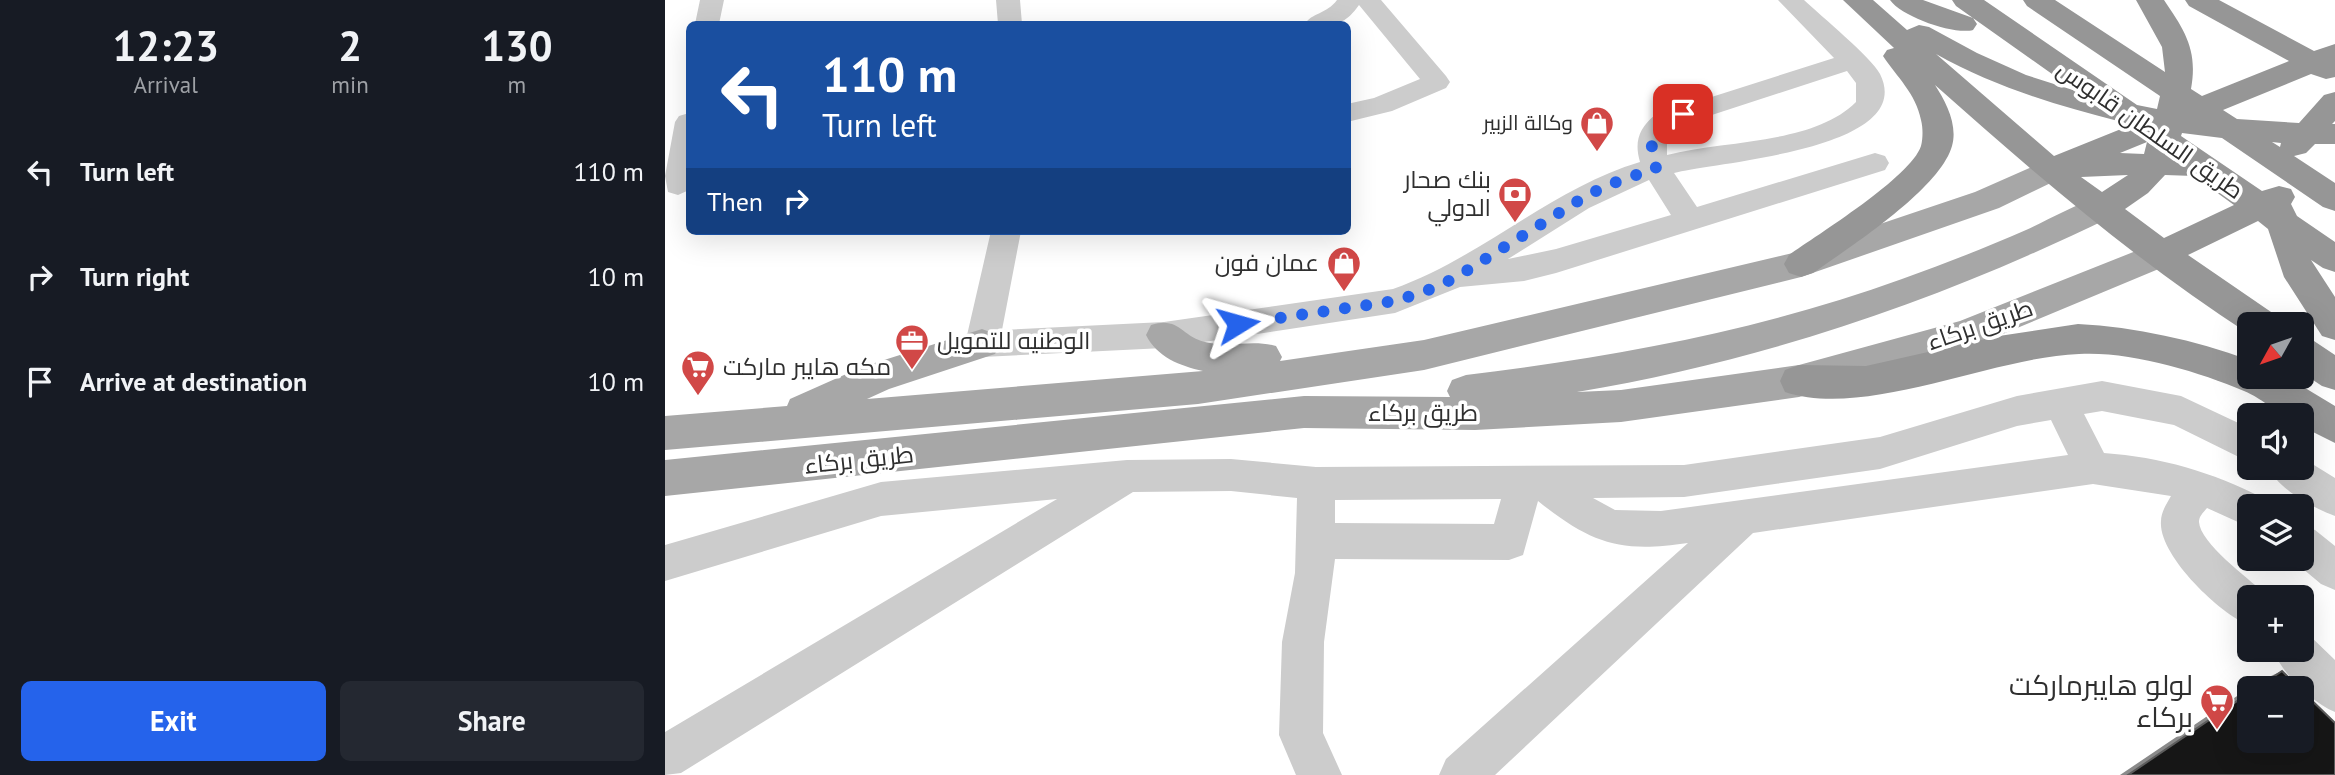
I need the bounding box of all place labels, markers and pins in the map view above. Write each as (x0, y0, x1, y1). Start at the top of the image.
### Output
pin (1653, 84, 1713, 144)
shop icon: وكالة الزبير (1578, 104, 1616, 153)
place label: وكالة الزبير (1482, 109, 1573, 136)
place label: بنك صحار الدولي (1402, 164, 1491, 227)
bank icon: بنك صحار الدولي (1496, 175, 1534, 224)
shop icon: عمان فون (1325, 244, 1363, 293)
place label: عمان فون (1215, 247, 1319, 278)
office icon: الوطنيه للتمويل (893, 322, 931, 371)
place label: الوطنيه للتمويل (937, 325, 1090, 356)
supermarket icon: مكه هايبر ماركت (679, 348, 717, 397)
place label: مكه هايبر ماركت (723, 351, 891, 382)
place label: لولو هايبرماركت بركاء (2009, 666, 2193, 735)
supermarket icon: لولو هايبرماركت بركاء (2198, 682, 2236, 731)

